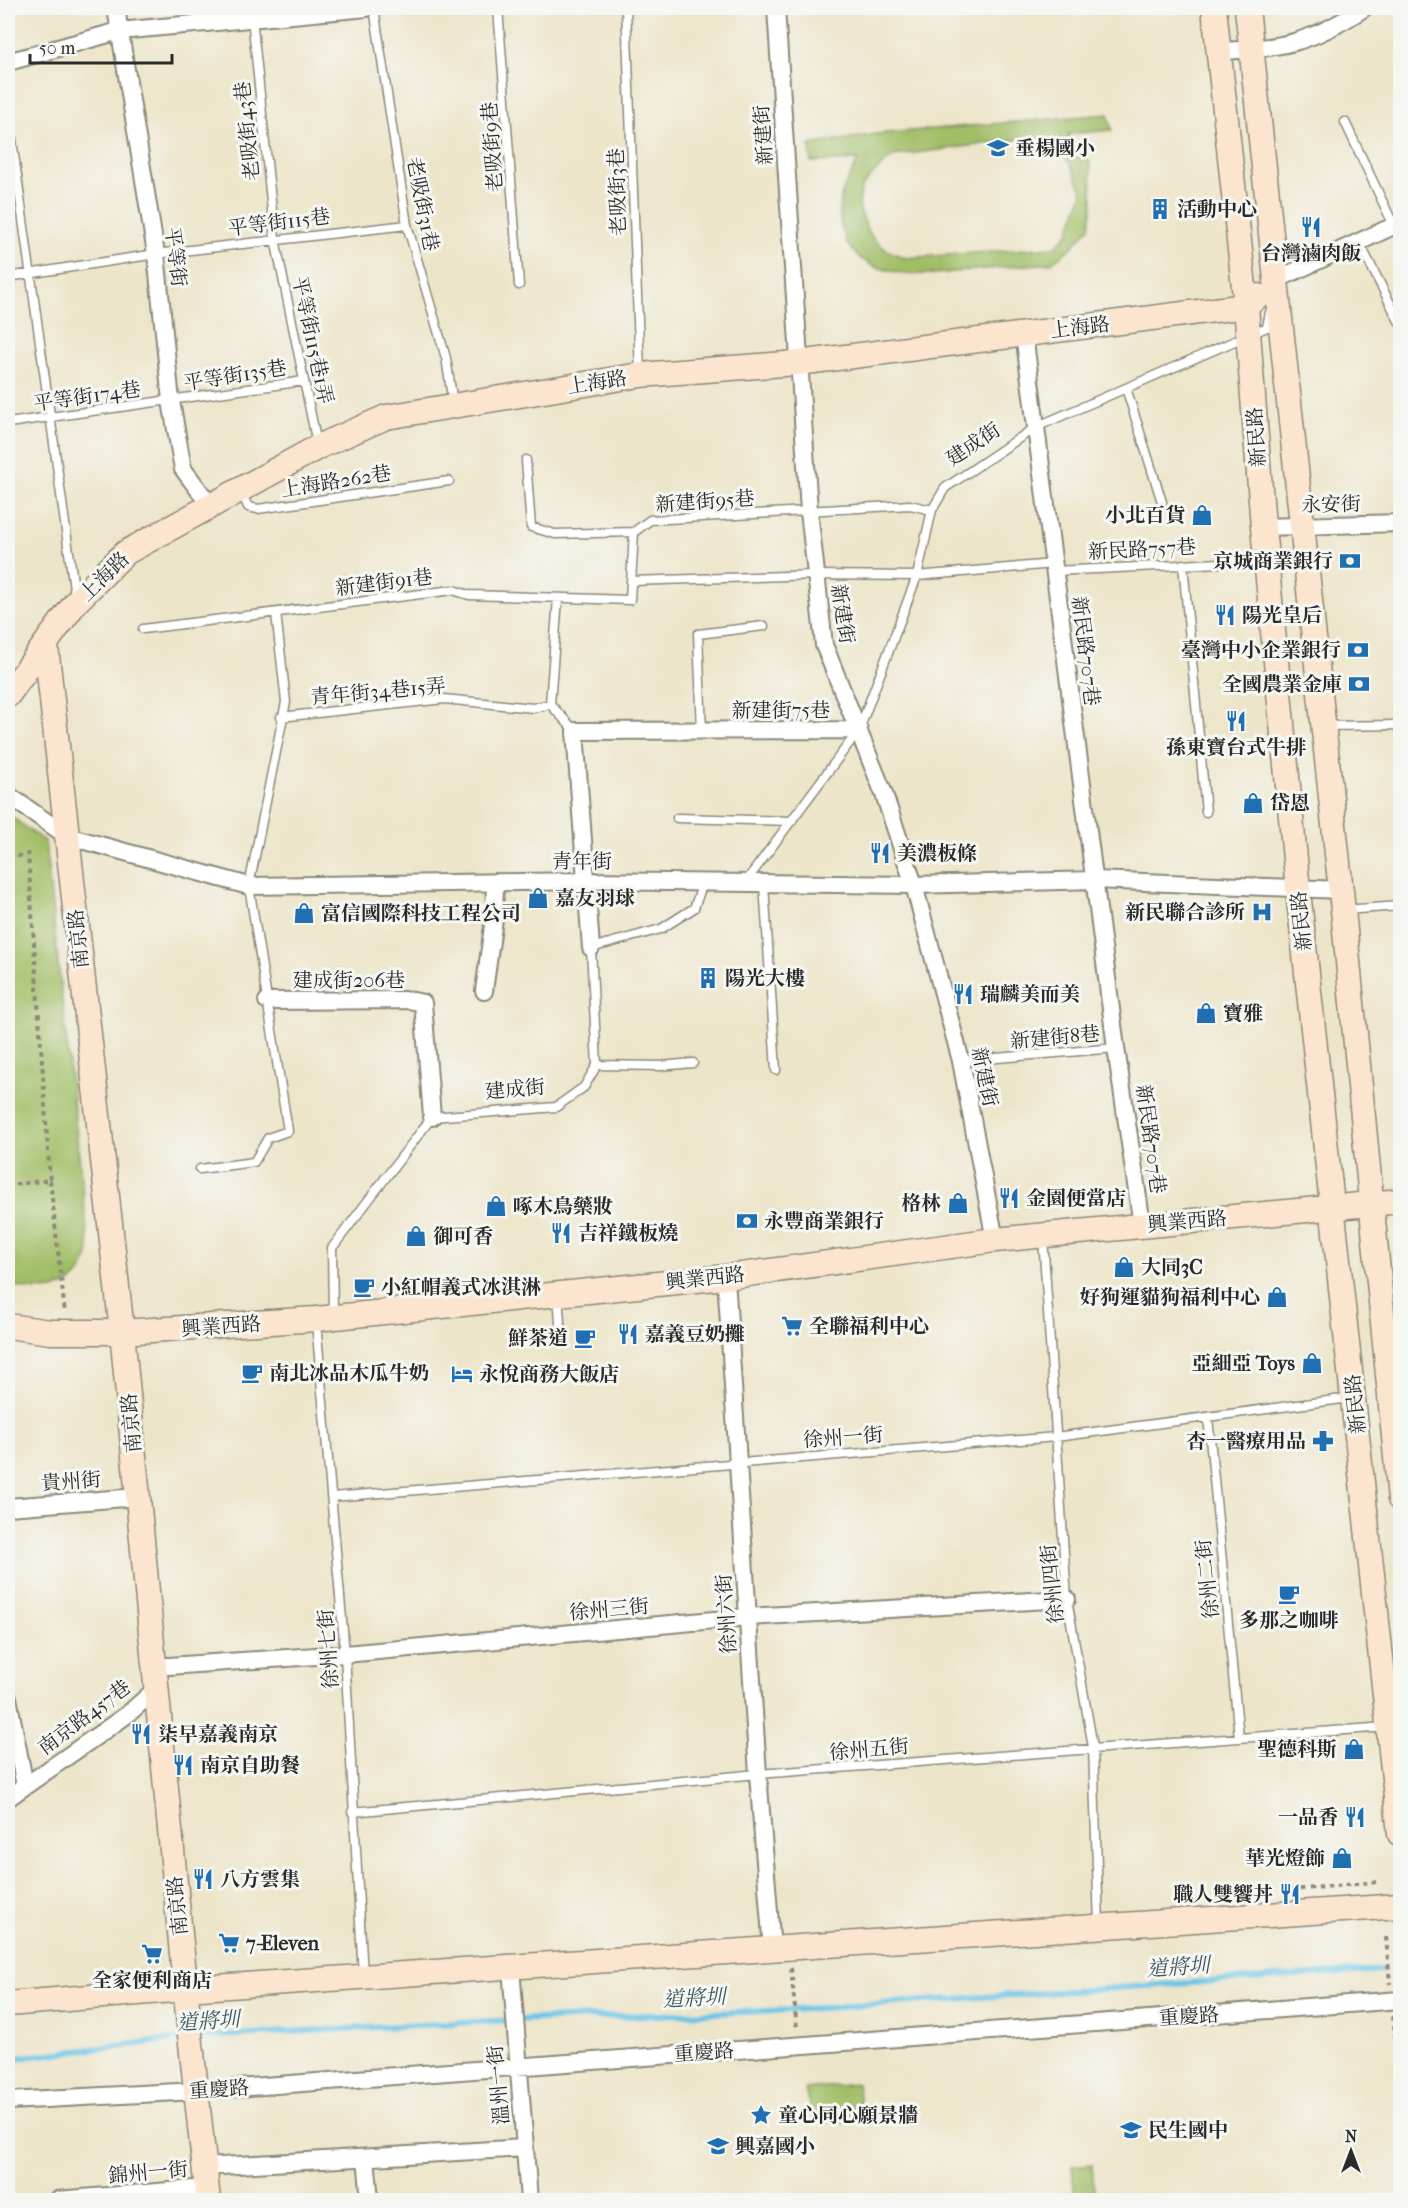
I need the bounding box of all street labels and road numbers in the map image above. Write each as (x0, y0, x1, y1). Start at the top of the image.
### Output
street label: 老吸街43巷 (231, 80, 264, 182)
street label: 老吸街9巷 (478, 101, 507, 193)
street label: 新建街 (750, 104, 777, 166)
street label: 老吸街3巷 (604, 148, 631, 236)
street label: 老吸街31巷 (402, 155, 443, 253)
street label: 平等街115巷 (227, 205, 332, 240)
street label: 平等街 (160, 226, 191, 288)
street label: 平等街115巷1弄 (288, 274, 337, 406)
street label: 上海路 (1049, 312, 1111, 343)
street label: 平等街135巷 (182, 356, 288, 395)
street label: 上海路 (566, 366, 629, 399)
street label: 平等街174巷 (32, 378, 142, 415)
street label: 新民路 (1243, 406, 1270, 468)
street label: 建成街 (942, 418, 1005, 471)
street label: 上海路262巷 (279, 461, 393, 502)
street label: 新建街95巷 (655, 487, 755, 516)
street label: 永安街 (1301, 492, 1361, 517)
street label: 新民路757巷 (1088, 535, 1197, 564)
street label: 上海路 (75, 547, 134, 605)
street label: 新建街91巷 (334, 565, 434, 600)
street label: 新建街 (826, 583, 859, 646)
street label: 新民路707巷 (1067, 595, 1104, 707)
street label: 青年街34巷15弄 (309, 674, 447, 709)
street label: 新建街75巷 (732, 699, 830, 722)
street label: 青年街 (552, 850, 612, 873)
street label: 新民路 (1287, 890, 1316, 952)
street label: 南京路 (64, 908, 93, 970)
street label: 建成街206巷 (293, 969, 405, 992)
street label: 新建街8巷 (1009, 1022, 1101, 1053)
street label: 新建街 (967, 1045, 1002, 1109)
street label: 建成街 (484, 1075, 546, 1104)
street label: 新民路707巷 (1131, 1083, 1170, 1195)
street label: 興業西路 (1146, 1207, 1228, 1236)
street label: 興業西路 (664, 1263, 746, 1294)
street label: 興業西路 (180, 1312, 262, 1341)
street label: 新民路 (1341, 1373, 1370, 1435)
street label: 南京路 (117, 1392, 146, 1454)
street label: 徐州一街 (802, 1423, 884, 1452)
street label: 貴州街 (40, 1468, 102, 1495)
street label: 徐州二街 (1192, 1538, 1223, 1620)
street label: 徐州四街 (1037, 1543, 1068, 1625)
street label: 徐州六街 (712, 1573, 741, 1655)
street label: 徐州三街 (568, 1595, 650, 1624)
street label: 徐州七街 (314, 1608, 343, 1690)
street label: 南京路457巷 (34, 1675, 135, 1760)
street label: 徐州五街 (828, 1735, 910, 1764)
street label: 南京路 (163, 1875, 192, 1937)
street label: 重慶路 (1158, 2003, 1220, 2030)
street label: 重慶路 (673, 2039, 735, 2066)
street label: 溫州一街 (484, 2044, 513, 2126)
street label: 重慶路 (188, 2076, 250, 2103)
street label: 錦州一街 (107, 2158, 189, 2187)

